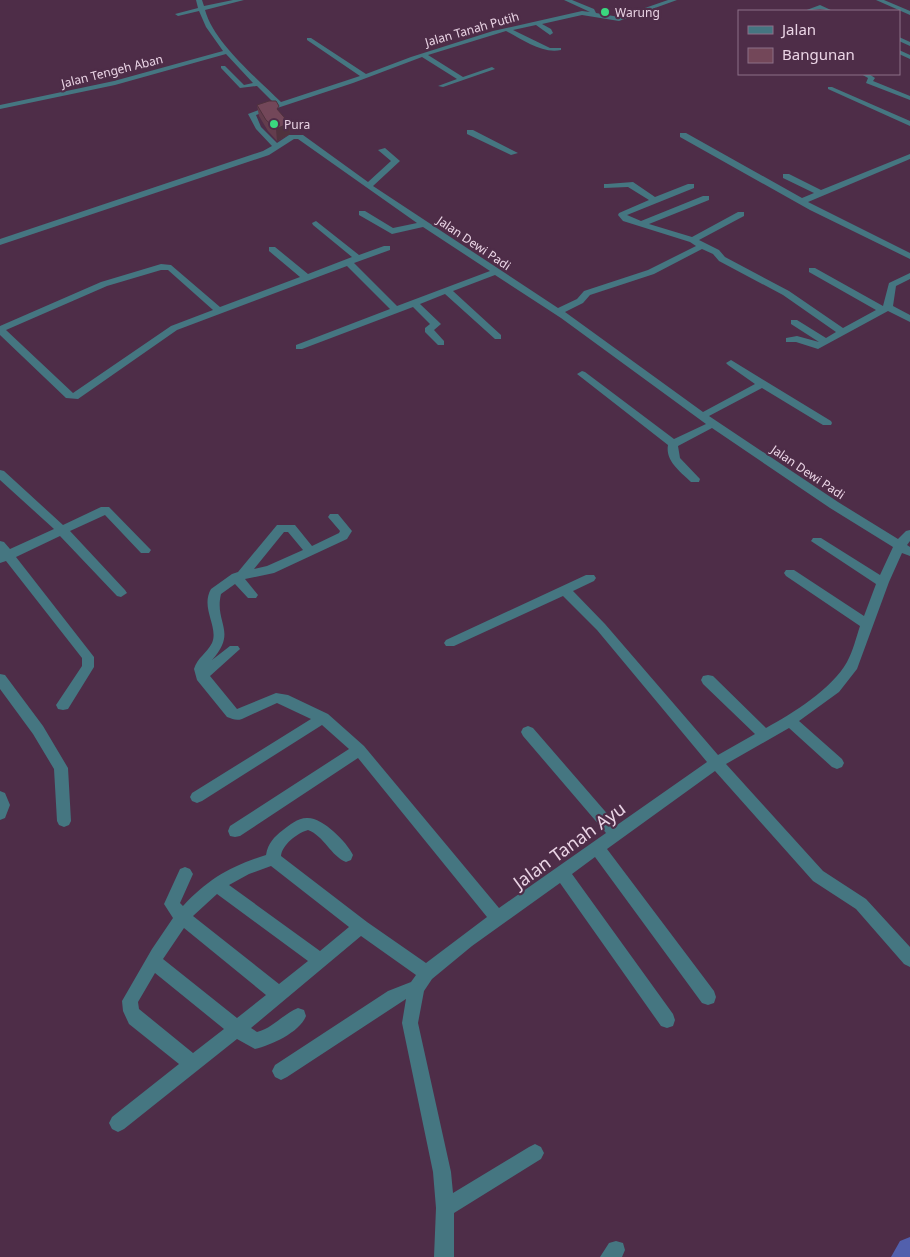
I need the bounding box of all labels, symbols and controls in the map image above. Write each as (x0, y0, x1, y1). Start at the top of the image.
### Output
place label: Warung (615, 4, 660, 21)
marker: Warung (599, 6, 611, 18)
street label: Jalan Tanah Putih (422, 7, 521, 51)
legend (738, 10, 900, 75)
text: Jalan (780, 19, 816, 39)
text: Bangunan (782, 44, 855, 64)
street label: Jalan Tengeh Aban (58, 50, 165, 92)
place label: Pura (284, 116, 310, 133)
marker: Pura (268, 118, 280, 130)
street label: Jalan Dewi Padi (433, 211, 514, 274)
street label: Jalan Dewi Padi (767, 440, 848, 503)
street label: Jalan Tanah Ayu (507, 796, 630, 895)

